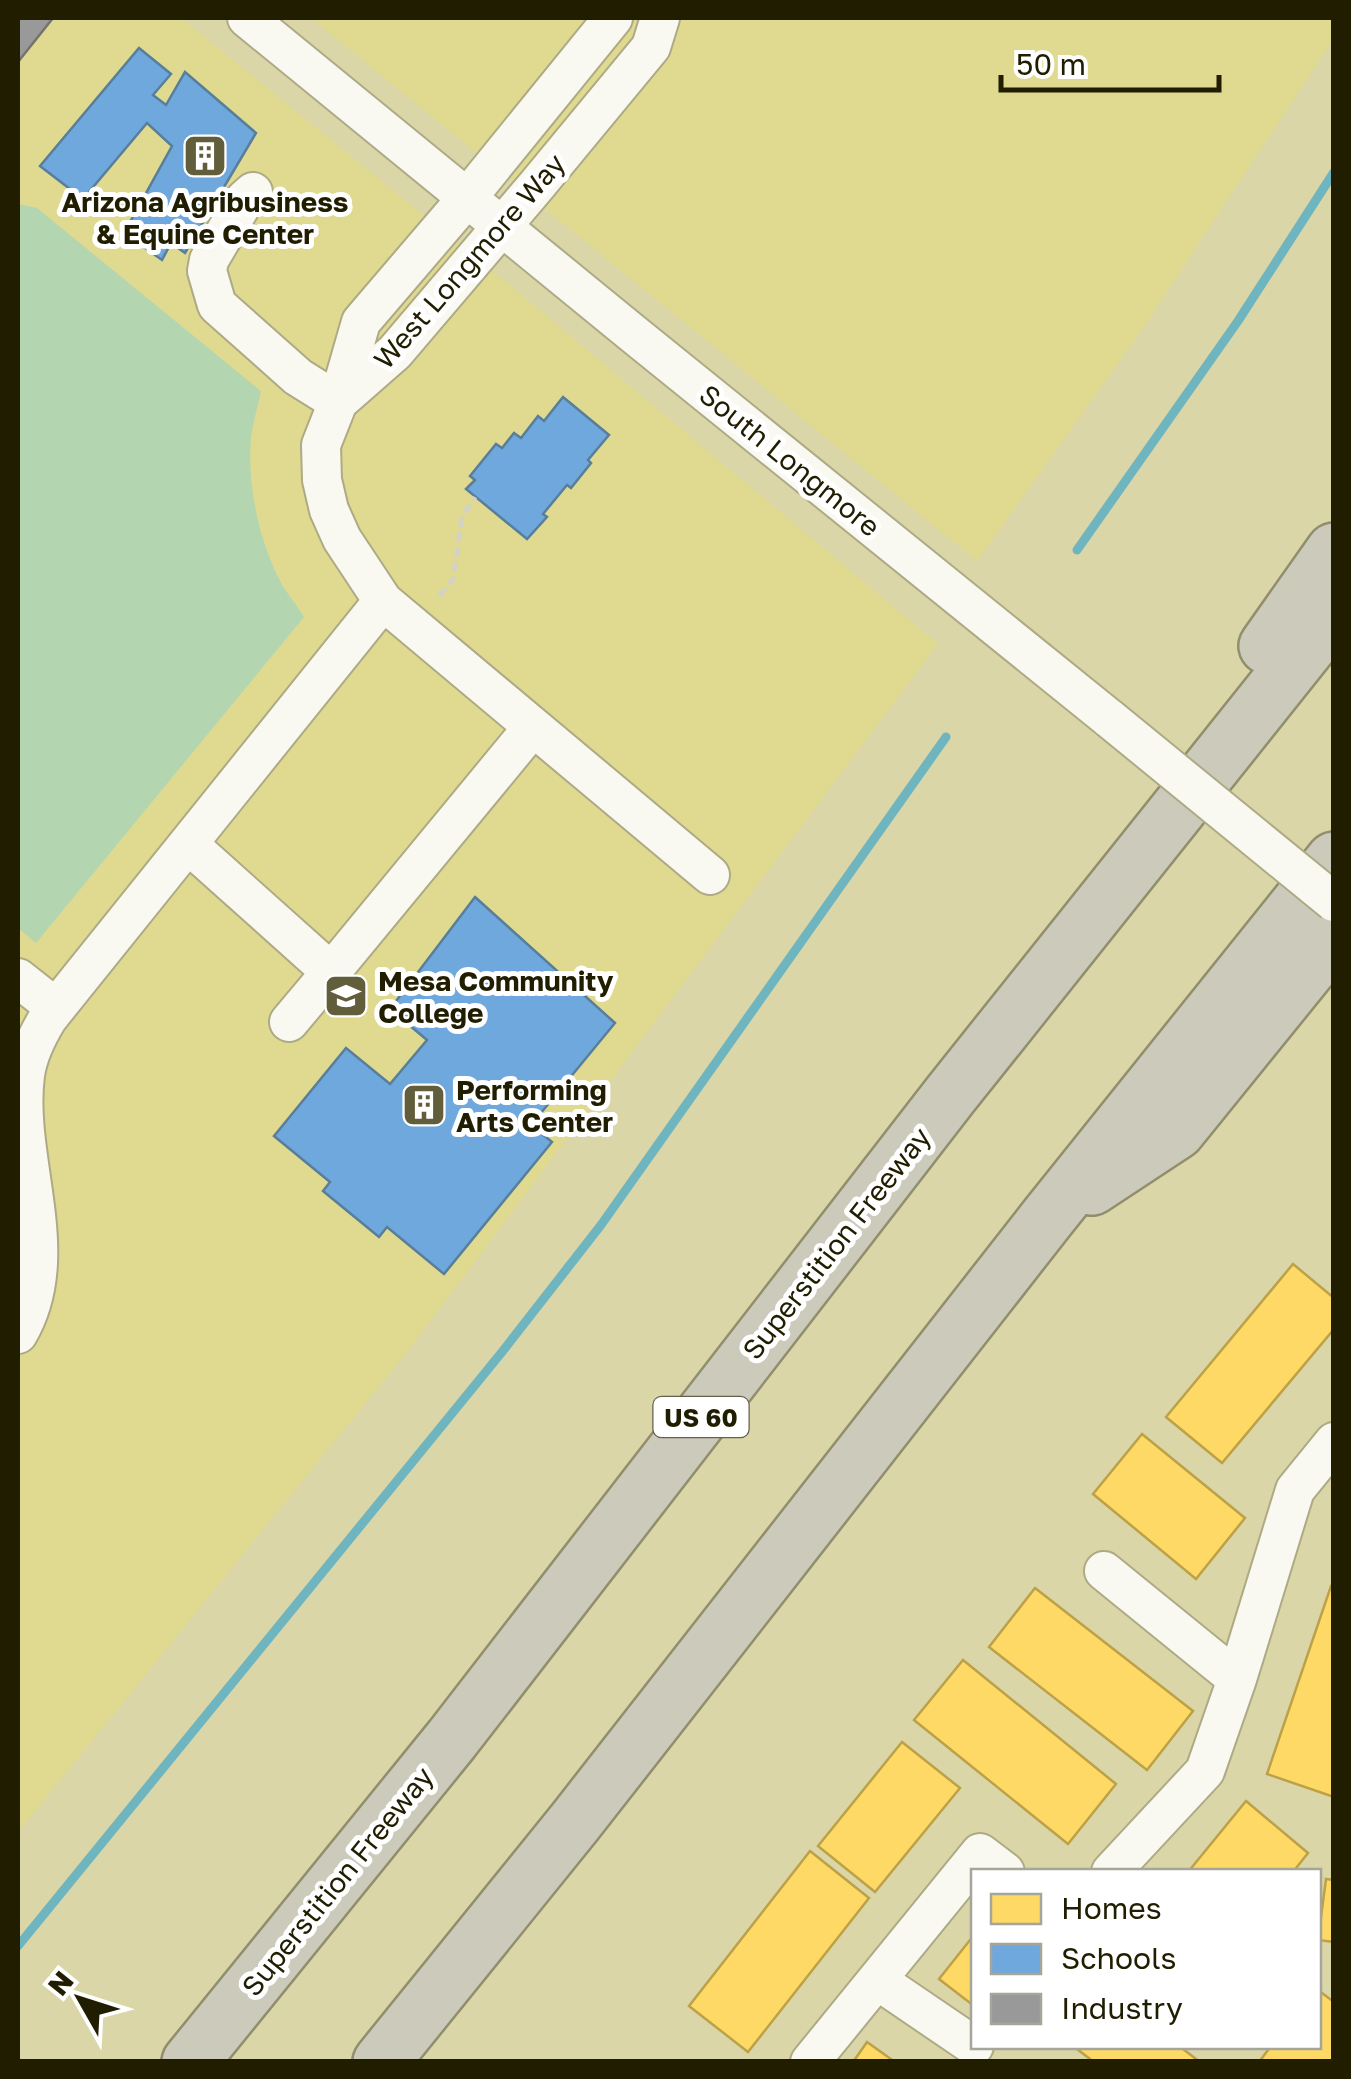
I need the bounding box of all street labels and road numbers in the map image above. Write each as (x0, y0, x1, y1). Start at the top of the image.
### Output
street label: West Longmore Way (367, 146, 572, 375)
street label: South Longmore (693, 377, 887, 543)
street label: Superstition Freeway (735, 1120, 937, 1365)
road number: US 60 (654, 1397, 748, 1437)
street label: Superstition Freeway (234, 1760, 440, 2002)

